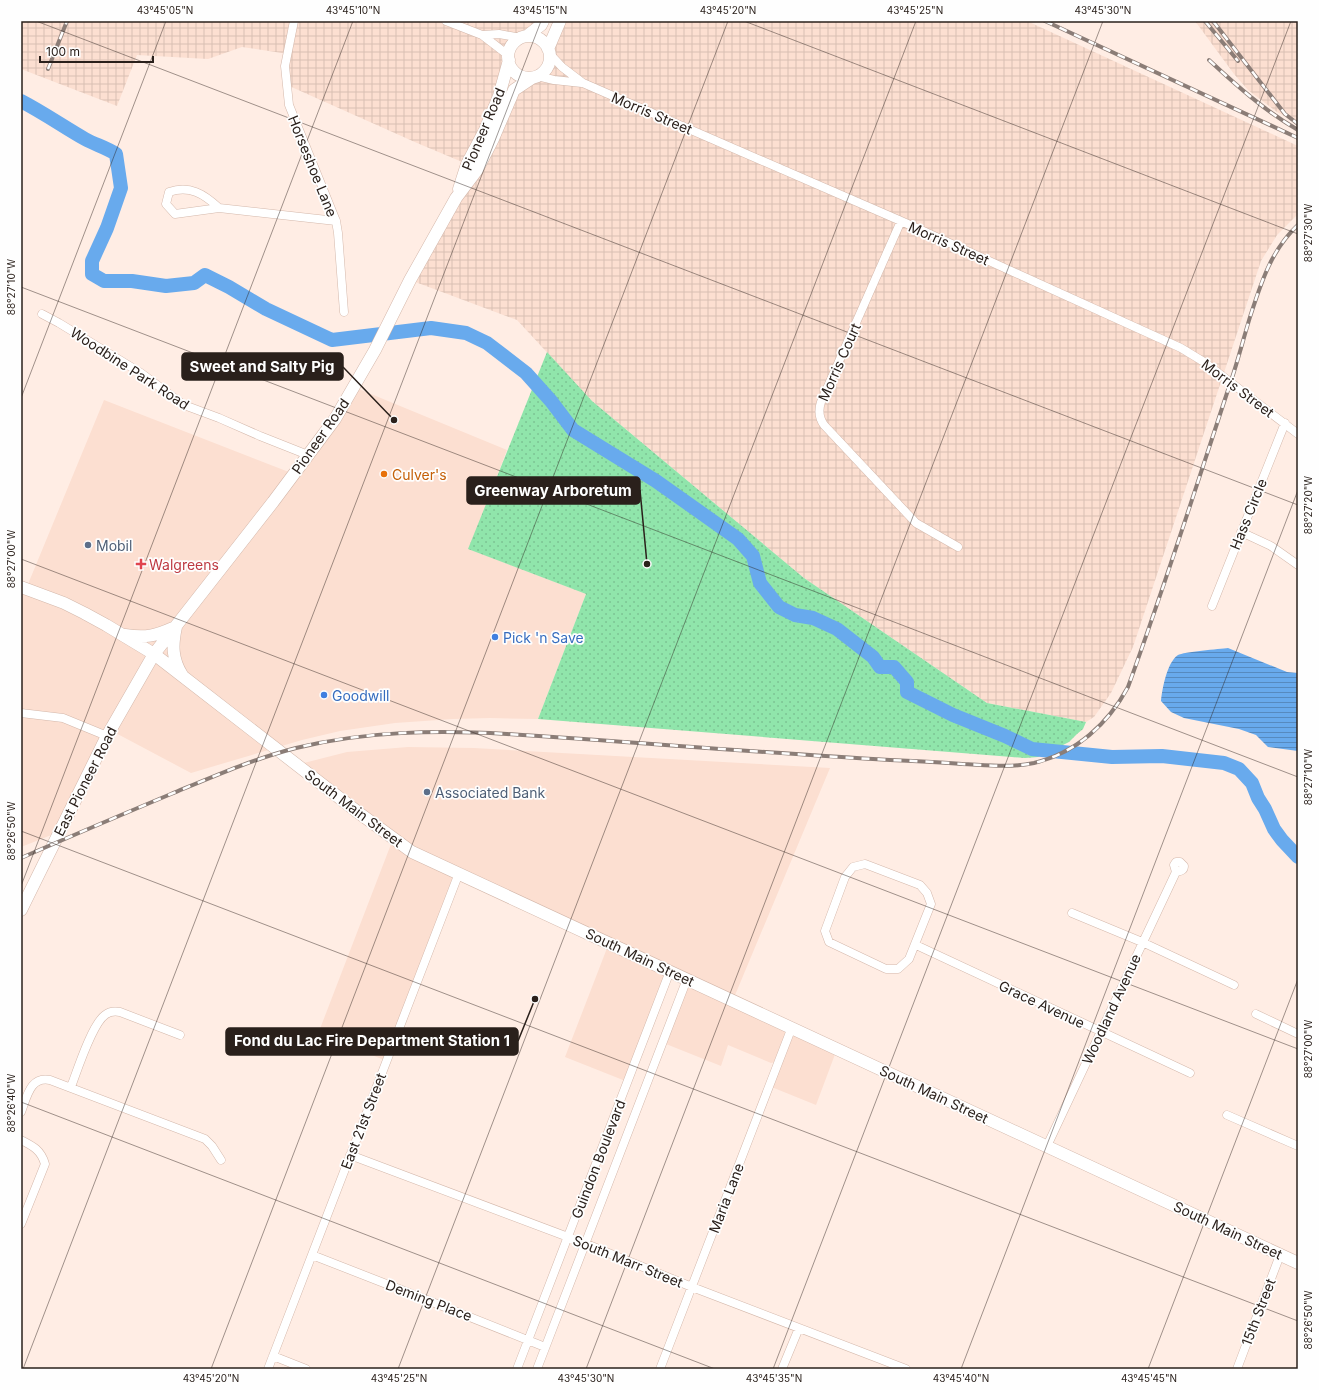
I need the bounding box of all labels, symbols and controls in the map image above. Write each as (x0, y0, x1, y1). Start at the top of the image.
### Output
text: 43°45'05"N (137, 4, 193, 16)
text: 43°45'10"N (326, 4, 380, 16)
text: 43°45'15"N (513, 4, 567, 16)
text: 43°45'20"N (700, 4, 756, 16)
text: 43°45'25"N (887, 4, 943, 16)
text: 43°45'30"N (1075, 4, 1131, 16)
scale bar (40, 38, 153, 64)
text: 100 m (46, 44, 80, 59)
street label: Pioneer Road (458, 85, 508, 173)
street label: Morris Street (609, 88, 695, 138)
street label: Horseshoe Lane (285, 113, 341, 219)
text: 88°27'30"W (1302, 204, 1314, 262)
street label: Morris Street (906, 218, 992, 268)
text: 88°27'10"W (5, 259, 17, 315)
street label: Morris Court (814, 320, 864, 404)
street label: Woodbine Park Road (67, 323, 193, 413)
callout: Sweet and Salty Pig (182, 353, 343, 380)
street label: Morris Street (1198, 355, 1278, 421)
text: Sweet and Salty Pig (190, 357, 334, 376)
street label: Pioneer Road (288, 395, 352, 477)
place label: Culver's (392, 466, 447, 483)
marker: Culver's (379, 469, 389, 479)
street label: Hass Circle (1226, 476, 1270, 552)
text: 88°27'20"W (1302, 476, 1314, 534)
callout: Greenway Arboretum (467, 477, 640, 504)
text: Greenway Arboretum (474, 481, 632, 500)
text: 88°27'00"W (5, 530, 17, 588)
place label: Mobil (96, 537, 132, 554)
marker: Mobil (83, 540, 93, 550)
place label: Walgreens (149, 556, 219, 573)
marker: Walgreens (136, 559, 146, 569)
place label: Pick 'n Save (503, 629, 584, 646)
marker: Pick 'n Save (490, 632, 500, 642)
place label: Goodwill (332, 687, 389, 704)
marker: Goodwill (319, 690, 329, 700)
street label: East Pioneer Road (50, 723, 120, 839)
text: 88°27'10"W (1302, 749, 1314, 805)
street label: South Main Street (302, 766, 407, 851)
place label: Associated Bank (435, 784, 545, 801)
marker: Associated Bank (422, 787, 432, 797)
text: 88°26'50"W (5, 801, 17, 860)
street label: South Main Street (583, 924, 697, 990)
street label: Woodland Avenue (1078, 951, 1144, 1067)
street label: Grace Avenue (996, 977, 1088, 1031)
text: 88°27'00"W (1302, 1020, 1314, 1078)
callout: Fond du Lac Fire Department Station 1 (226, 1028, 518, 1055)
text: Fond du Lac Fire Department Station 1 (234, 1031, 510, 1050)
street label: South Main Street (877, 1061, 991, 1127)
street label: East 21st Street (337, 1070, 389, 1172)
text: 88°26'40"W (5, 1073, 17, 1132)
street label: Guindon Boulevard (567, 1097, 629, 1221)
street label: Maria Lane (705, 1161, 747, 1235)
street label: South Main Street (1171, 1197, 1285, 1263)
street label: South Marr Street (570, 1231, 686, 1291)
street label: Deming Place (383, 1276, 475, 1324)
street label: 15th Street (1237, 1276, 1279, 1348)
text: 88°26'50"W (1302, 1290, 1314, 1349)
text: 43°45'20"N (183, 1372, 239, 1384)
text: 43°45'25"N (371, 1372, 427, 1384)
text: 43°45'30"N (558, 1372, 614, 1384)
text: 43°45'35"N (746, 1372, 802, 1384)
text: 43°45'40"N (933, 1372, 989, 1384)
text: 43°45'45"N (1121, 1372, 1177, 1384)

